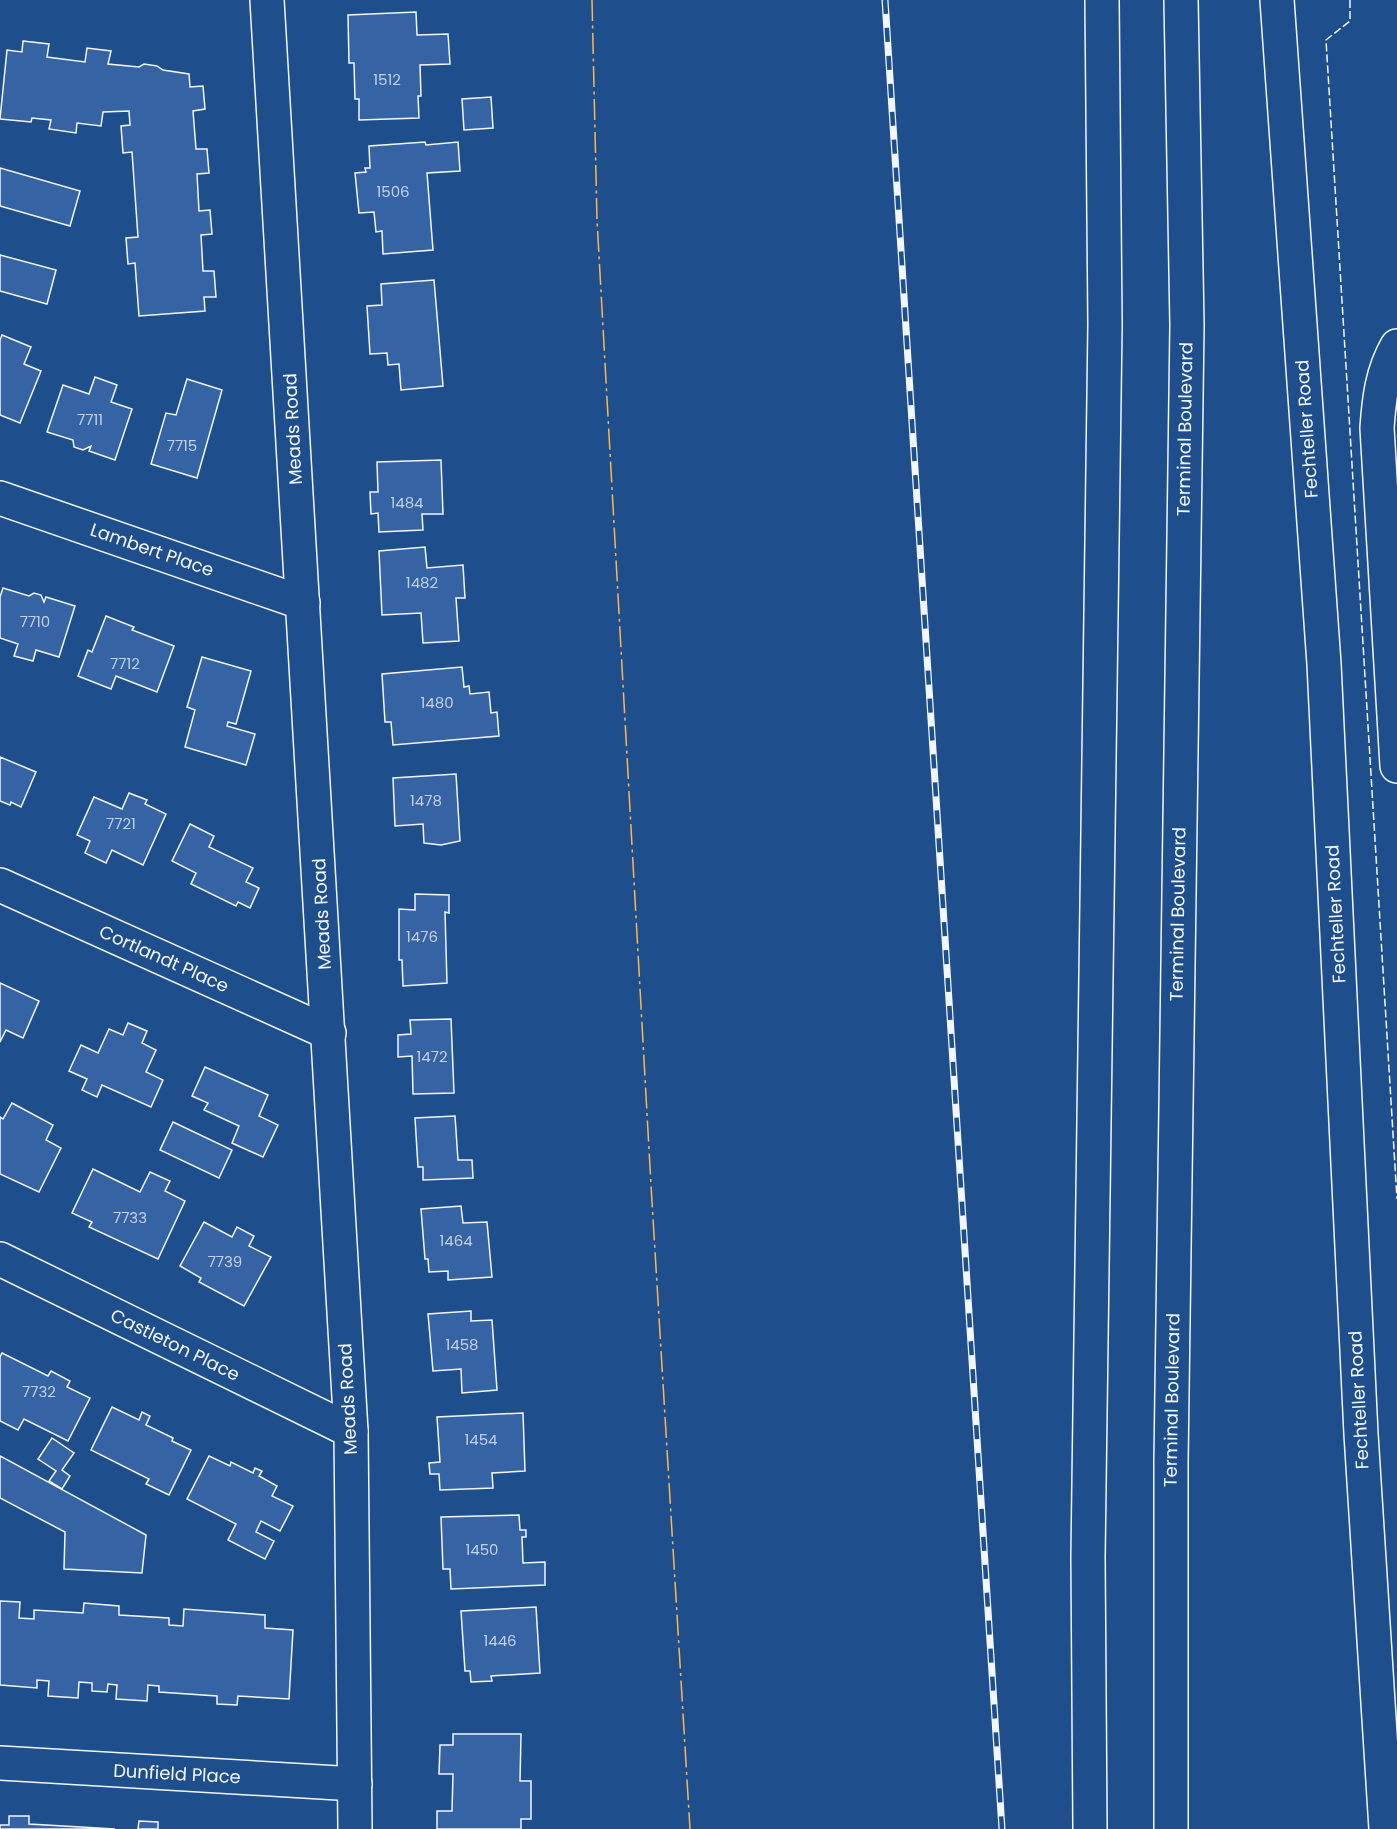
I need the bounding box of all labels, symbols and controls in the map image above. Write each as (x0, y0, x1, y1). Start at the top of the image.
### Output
house number: 1512 (373, 69, 401, 90)
house number: 1506 (376, 181, 410, 202)
street label: Terminal Boulevard (1170, 342, 1199, 516)
street label: Fechteller Road (1289, 359, 1324, 499)
street label: Meads Road (277, 372, 308, 486)
house number: 7711 (77, 409, 103, 430)
house number: 7715 (167, 435, 197, 456)
house number: 1484 (390, 492, 424, 513)
street label: Lambert Place (87, 517, 217, 582)
house number: 1482 (406, 572, 438, 593)
house number: 7710 (20, 611, 50, 632)
house number: 7712 (110, 653, 140, 674)
house number: 1480 (420, 692, 454, 713)
house number: 1478 (410, 790, 442, 811)
house number: 7721 (106, 813, 136, 834)
street label: Terminal Boulevard (1163, 827, 1192, 1001)
street label: Fechteller Road (1319, 844, 1352, 984)
street label: Meads Road (306, 857, 337, 971)
street label: Cortlandt Place (95, 919, 233, 998)
house number: 1476 (406, 926, 438, 947)
house number: 1472 (416, 1046, 448, 1067)
house number: 7733 (113, 1207, 147, 1228)
house number: 1464 (439, 1230, 473, 1251)
house number: 7739 (208, 1251, 242, 1272)
street label: Castleton Place (106, 1302, 244, 1387)
street label: Terminal Boulevard (1157, 1313, 1186, 1487)
street label: Fechteller Road (1342, 1330, 1375, 1470)
house number: 1458 (445, 1334, 479, 1355)
street label: Meads Road (332, 1342, 363, 1456)
house number: 7732 (22, 1381, 56, 1402)
house number: 1454 (464, 1429, 498, 1450)
house number: 1450 (465, 1539, 499, 1560)
house number: 1446 (483, 1630, 517, 1651)
street label: Dunfield Place (113, 1758, 241, 1789)

